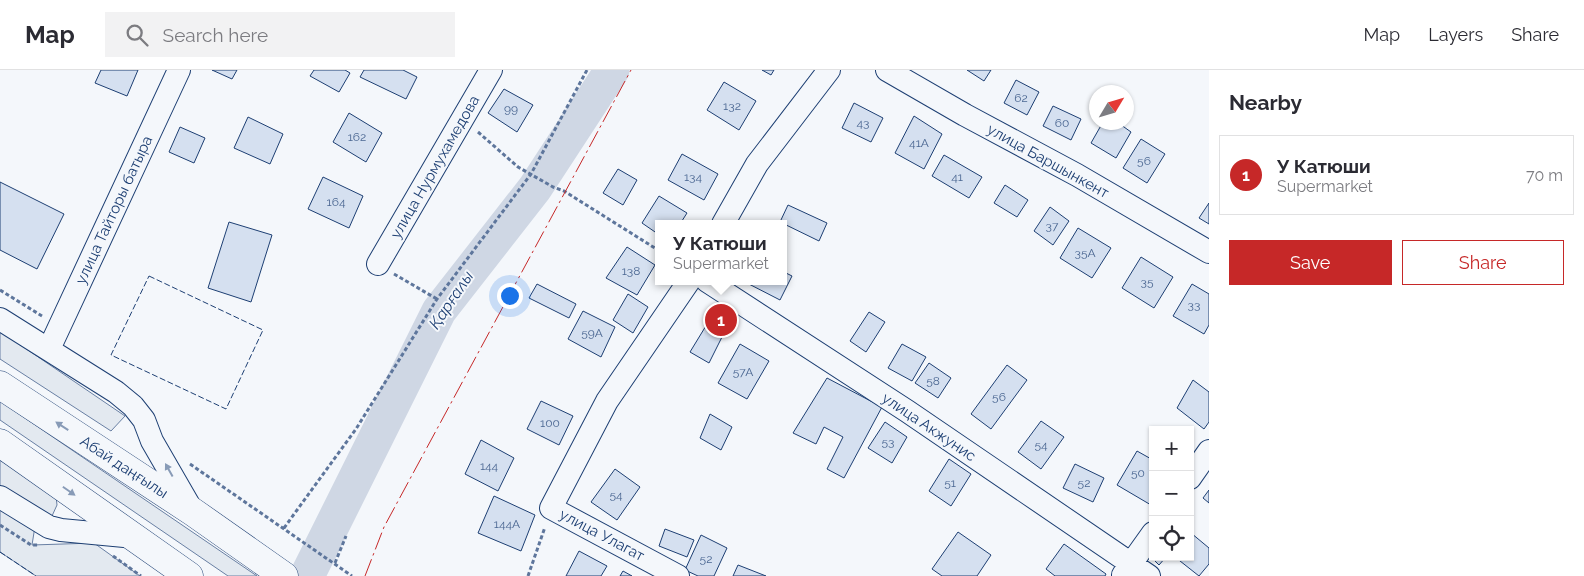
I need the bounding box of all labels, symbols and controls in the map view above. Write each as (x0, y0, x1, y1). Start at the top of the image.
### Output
search box (105, 12, 455, 57)
text: Map (25, 20, 75, 49)
icon: search (123, 21, 151, 49)
text: Search here (163, 24, 268, 46)
text: Map (1364, 24, 1400, 45)
text: Layers (1428, 24, 1483, 45)
text: Share (1511, 24, 1559, 45)
north arrow (1089, 85, 1134, 130)
text: Nearby (1229, 90, 1302, 115)
house number: 62 (1014, 91, 1028, 105)
street label: улица Нурмухамедова (387, 92, 483, 242)
house number: 132 (723, 99, 741, 113)
house number: 99 (504, 102, 518, 116)
house number: 43 (857, 116, 869, 130)
house number: 60 (1055, 116, 1069, 130)
street label: улица Баршынкент (984, 120, 1112, 202)
house number: 162 (348, 130, 366, 144)
street label: улица Тайторы батыра (72, 133, 156, 287)
house number: 41А (909, 136, 929, 150)
house number: 56 (1137, 154, 1151, 168)
text: У Катюши (1277, 155, 1371, 177)
text: 1 (1242, 166, 1250, 185)
text: 70 m (1526, 166, 1563, 185)
house number: 134 (684, 170, 702, 184)
house number: 41 (951, 170, 963, 184)
text: Supermarket (1277, 177, 1373, 196)
house number: 164 (327, 195, 346, 209)
house number: 37 (1046, 219, 1059, 233)
popup (655, 220, 787, 285)
text: У Катюши (673, 232, 767, 254)
button: Save (1229, 240, 1392, 285)
button: Share (1402, 240, 1564, 285)
house number: 35А (1074, 246, 1096, 260)
text: Supermarket (673, 254, 769, 273)
house number: 138 (622, 264, 640, 278)
water label: Қарғалы (425, 267, 477, 332)
house number: 35 (1141, 275, 1154, 289)
your location (497, 283, 523, 309)
house number: 33 (1188, 298, 1200, 312)
pin: 1 (705, 301, 737, 339)
house number: 59А (581, 326, 603, 340)
house number: 57А (733, 365, 753, 379)
house number: 58 (926, 374, 940, 388)
street label: улица Акжунис (879, 389, 979, 465)
house number: 56 (992, 390, 1006, 404)
house number: 100 (540, 416, 560, 430)
one-way arrow (55, 421, 69, 431)
map controls (1149, 426, 1194, 561)
button: + (1149, 426, 1194, 471)
street label: Абай даңғылы (77, 432, 171, 502)
house number: 53 (882, 435, 894, 449)
house number: 54 (1034, 438, 1048, 452)
house number: 144 (480, 459, 499, 473)
one-way arrow (164, 463, 173, 476)
house number: 50 (1131, 466, 1145, 480)
button: − (1149, 471, 1194, 516)
house number: 51 (944, 476, 956, 490)
house number: 52 (1078, 476, 1090, 490)
one-way arrow (62, 486, 76, 496)
house number: 54 (609, 488, 623, 502)
street label: улица Улагат (556, 505, 648, 565)
button: locate (1149, 516, 1194, 561)
house number: 144А (494, 517, 520, 531)
house number: 52 (700, 552, 712, 566)

